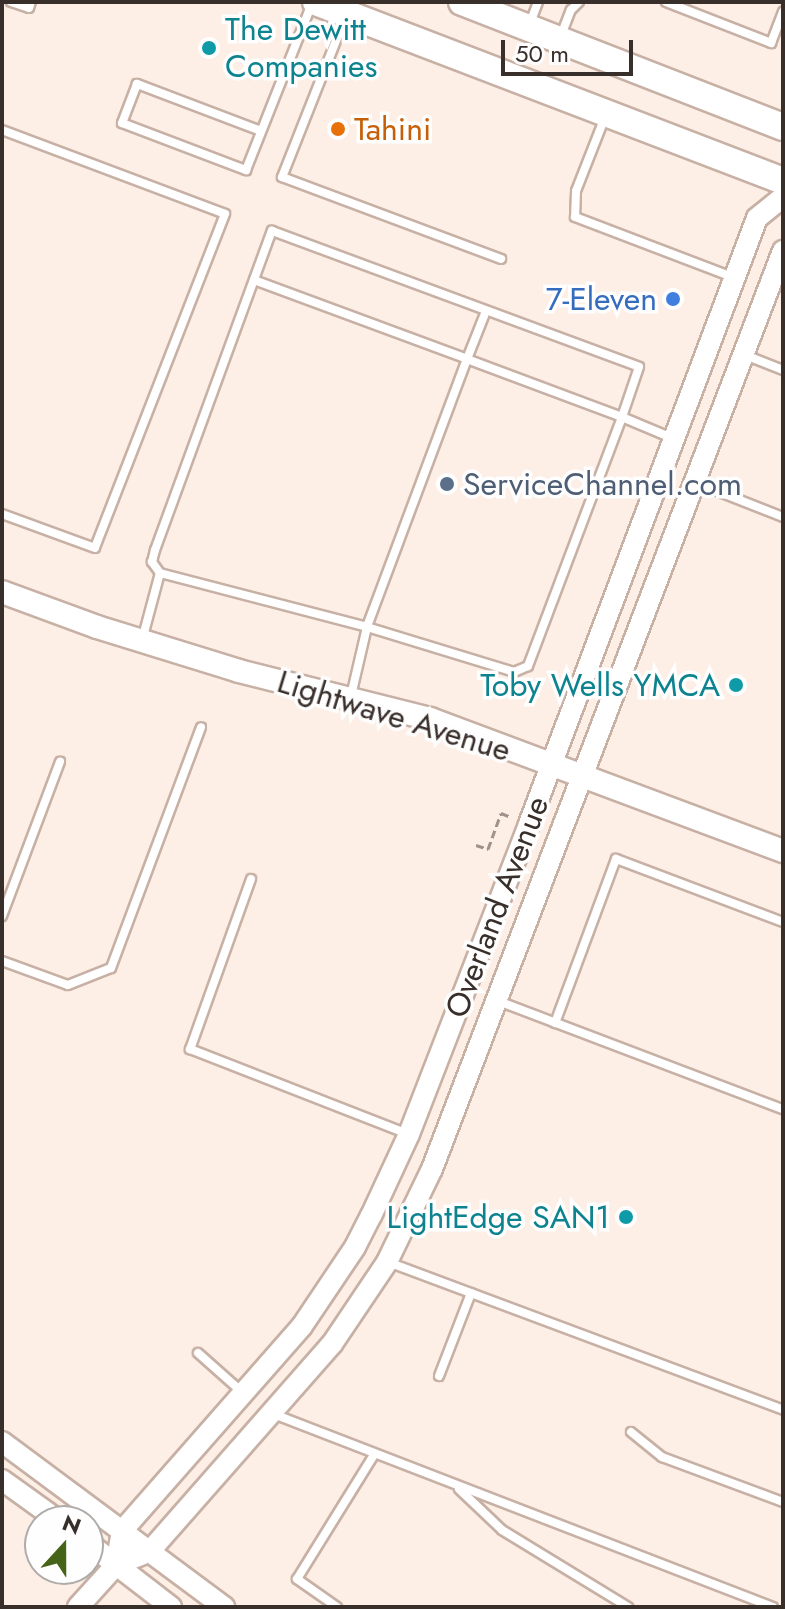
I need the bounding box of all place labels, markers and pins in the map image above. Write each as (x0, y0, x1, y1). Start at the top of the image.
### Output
place label: The Dewitt Companies (225, 11, 377, 86)
marker: The Dewitt Companies (200, 39, 218, 57)
place label: Tahini (354, 110, 431, 148)
marker: Tahini (329, 120, 347, 138)
place label: 7-Eleven (546, 280, 657, 318)
marker: 7-Eleven (664, 290, 682, 308)
place label: ServiceChannel.com (463, 465, 742, 503)
marker: ServiceChannel.com (438, 475, 456, 493)
place label: Toby Wells YMCA (480, 666, 720, 704)
marker: Toby Wells YMCA (727, 676, 745, 694)
place label: LightEdge SAN1 (387, 1198, 610, 1236)
marker: LightEdge SAN1 (617, 1208, 635, 1226)

